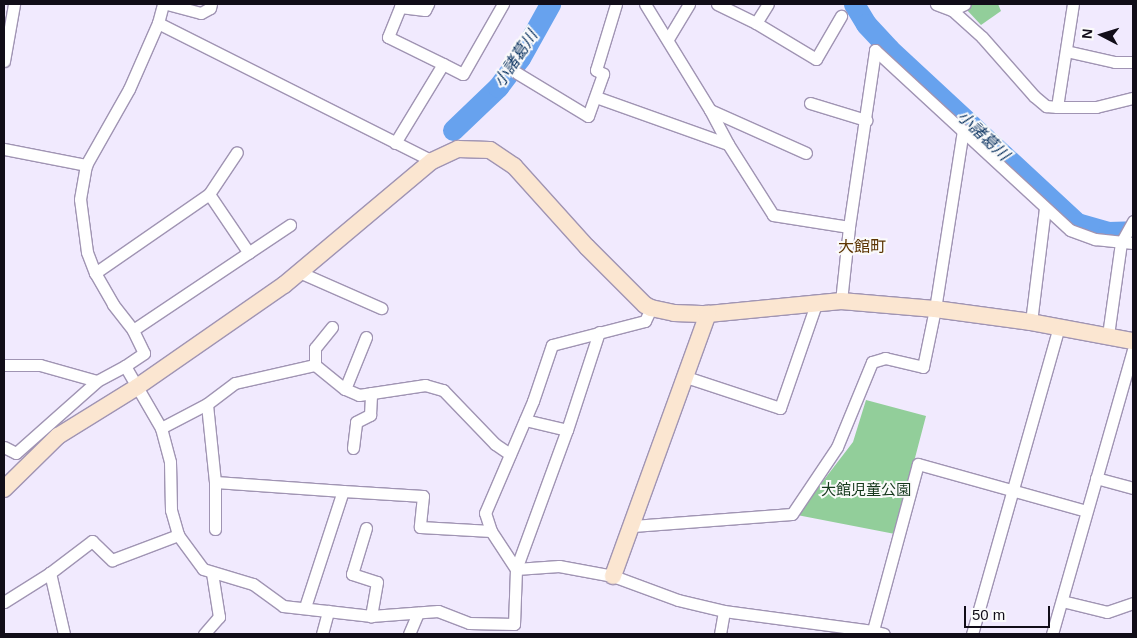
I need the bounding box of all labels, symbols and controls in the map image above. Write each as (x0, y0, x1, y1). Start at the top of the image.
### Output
north arrow (1077, 10, 1127, 60)
water label: 小諸葛川 (490, 27, 542, 91)
text: N (1079, 28, 1095, 39)
water label: 小諸葛川 (953, 107, 1013, 165)
district label: 大館町 (838, 237, 886, 257)
park label: 大館児童公園 (821, 481, 911, 499)
scale bar (967, 596, 1053, 628)
text: 50 m (972, 606, 1005, 623)

